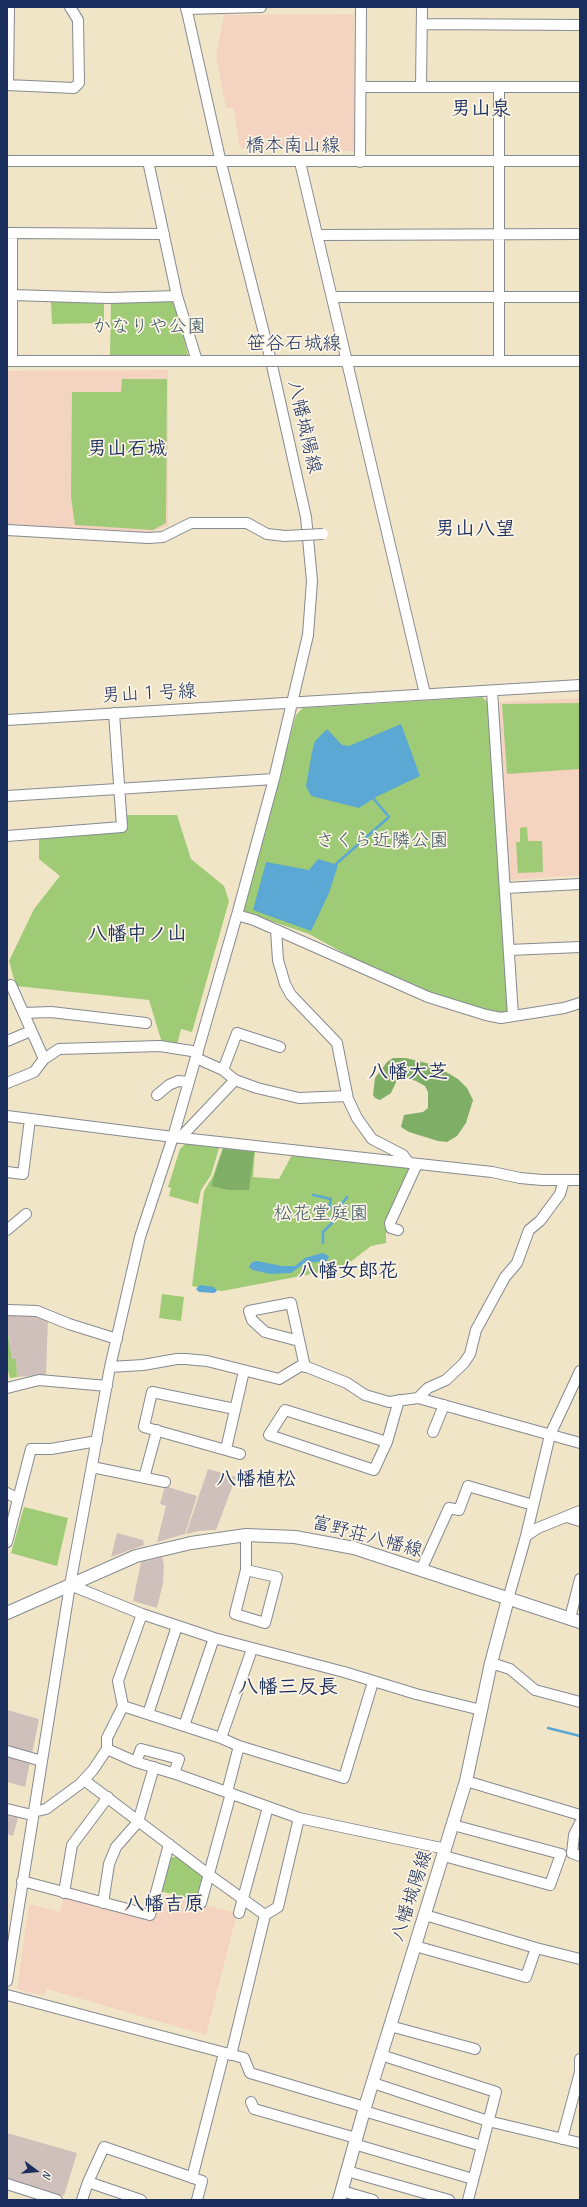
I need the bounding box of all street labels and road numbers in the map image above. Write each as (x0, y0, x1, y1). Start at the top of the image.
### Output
street label: 橋本南山線 (246, 135, 340, 157)
street label: 笹谷石城線 (247, 333, 341, 355)
street label: 八幡城陽線 (282, 378, 326, 476)
street label: 男山１号線 (101, 680, 197, 708)
street label: 富野荘八幡線 (309, 1511, 425, 1563)
street label: 八幡城陽線 (386, 1847, 438, 1945)

